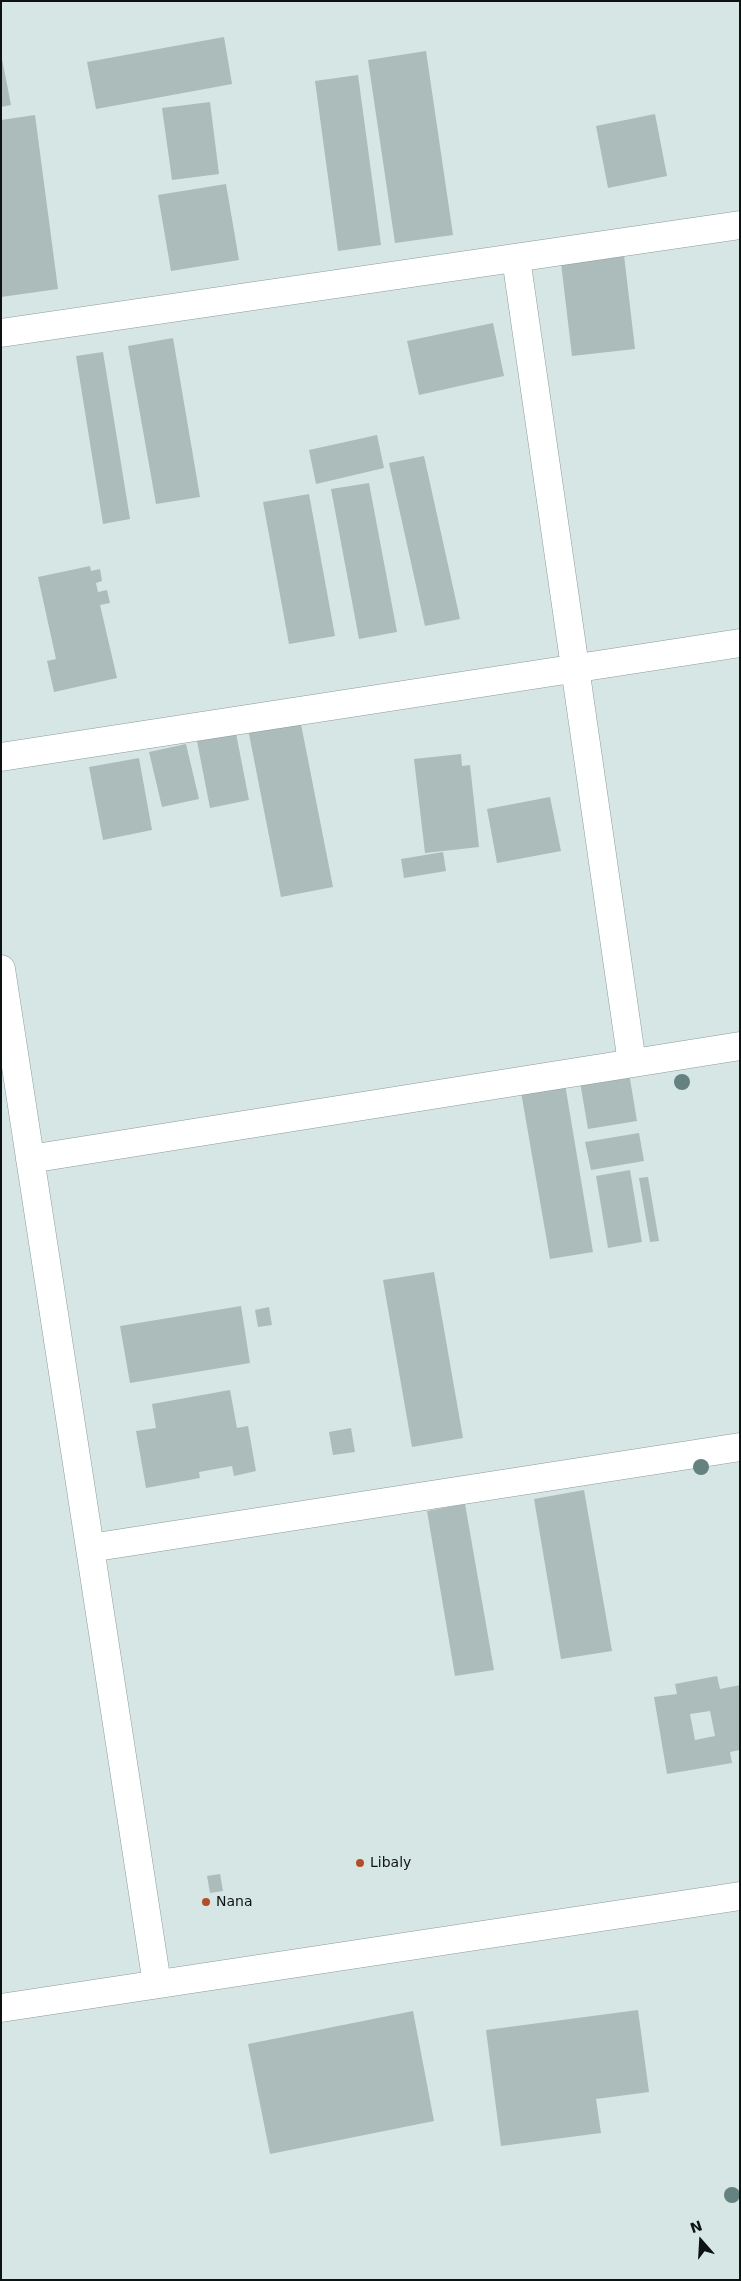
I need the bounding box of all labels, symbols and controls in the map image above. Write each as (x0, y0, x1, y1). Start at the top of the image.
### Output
place label: Libaly (370, 1855, 411, 1871)
marker: Libaly (354, 1857, 366, 1869)
place label: Nana (216, 1894, 253, 1910)
marker: Nana (200, 1896, 212, 1908)
north arrow (676, 2216, 726, 2266)
text: N (688, 2217, 704, 2236)

